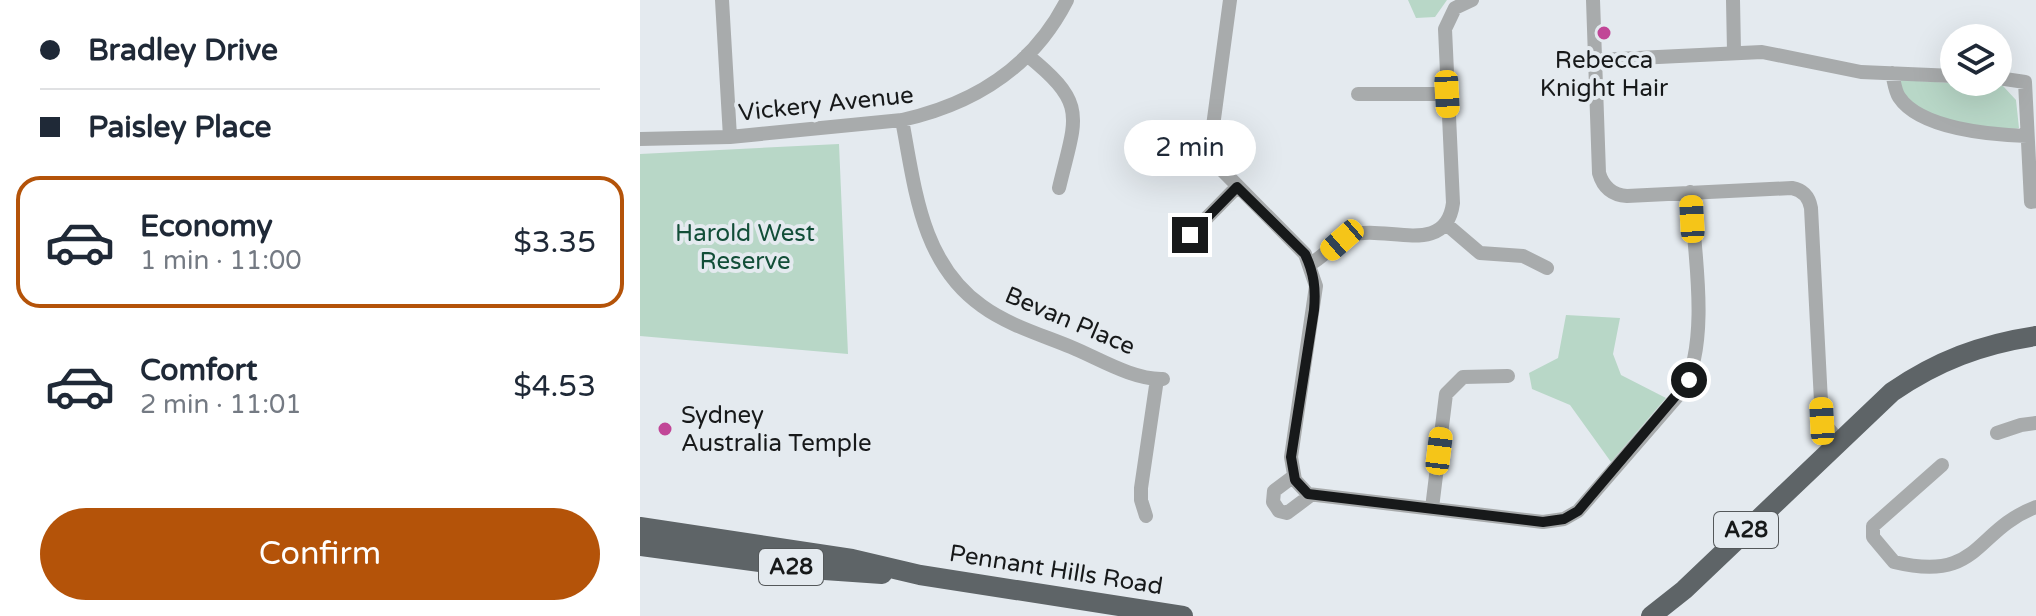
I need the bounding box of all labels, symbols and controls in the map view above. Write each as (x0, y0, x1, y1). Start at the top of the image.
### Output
marker: Rebecca Knight Hair (1595, 24, 1613, 42)
map controls (1940, 24, 2012, 96)
button: layers (1940, 24, 2012, 96)
text: Bradley Drive (88, 32, 278, 69)
place label: Rebecca Knight Hair (1540, 46, 1669, 103)
car (1434, 69, 1460, 119)
street label: Vickery Avenue (737, 80, 915, 128)
text: Paisley Place (88, 109, 271, 146)
callout: 2 min (1124, 119, 1256, 175)
text: 2 min (1155, 132, 1225, 163)
car (1679, 194, 1705, 244)
icon: car (44, 206, 116, 278)
text: Economy (140, 208, 273, 245)
car (1316, 215, 1368, 265)
route end (1172, 217, 1208, 253)
park label: Harold West Reserve (675, 219, 815, 276)
text: $3.35 (513, 224, 596, 261)
text: 1 min · 11:00 (140, 245, 302, 276)
street label: Bevan Place (1001, 281, 1139, 361)
icon: car (44, 350, 116, 422)
text: Comfort (140, 352, 258, 389)
route start (1671, 362, 1707, 398)
text: $4.53 (513, 368, 596, 405)
text: 2 min · 11:01 (140, 389, 302, 420)
car (1809, 396, 1835, 446)
place label: Sydney Australia Temple (681, 401, 872, 458)
marker: Sydney Australia Temple (656, 420, 674, 438)
car (1424, 426, 1454, 476)
button: Confirm (40, 508, 600, 600)
road number: A28 (1714, 512, 1778, 548)
street label: Pennant Hills Road (947, 539, 1165, 601)
road number: A28 (759, 549, 823, 585)

